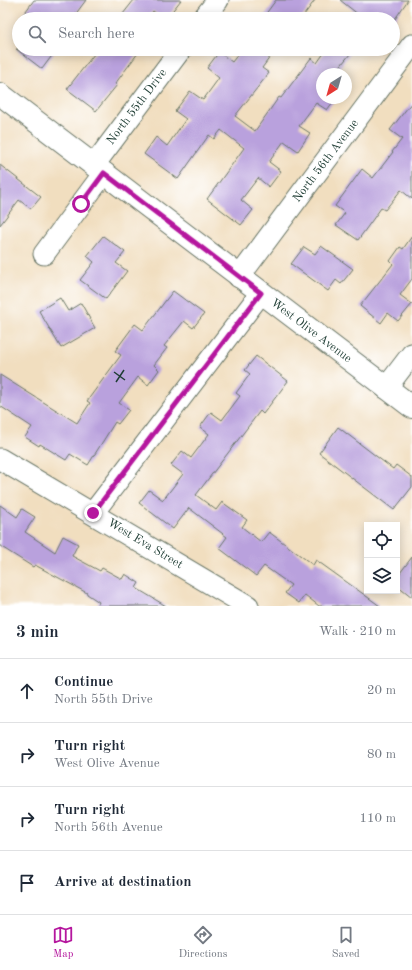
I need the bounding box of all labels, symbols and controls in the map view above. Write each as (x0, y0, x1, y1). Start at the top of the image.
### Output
search box (12, 12, 400, 56)
icon: search (26, 23, 48, 45)
text: Search here (58, 27, 135, 42)
street label: North 55th Drive (104, 66, 169, 147)
north arrow (316, 68, 352, 104)
street label: North 56th Avenue (290, 116, 361, 205)
route start (72, 195, 90, 213)
street label: West Olive Avenue (268, 297, 354, 365)
route end (84, 504, 102, 522)
street label: West Eva Street (105, 517, 185, 571)
map controls (364, 522, 400, 594)
button: locate (364, 522, 400, 558)
button: layers (364, 558, 400, 594)
text: 3 min (16, 624, 59, 641)
text: Walk · 210 m (319, 625, 396, 638)
text: Continue (54, 675, 113, 690)
icon: ahead (16, 680, 38, 702)
text: 20 m (367, 684, 396, 697)
text: North 55th Drive (54, 693, 153, 706)
text: Turn right (54, 739, 125, 754)
icon: right (16, 744, 38, 766)
text: 80 m (367, 748, 396, 761)
text: West Olive Avenue (54, 757, 160, 770)
text: Turn right (54, 803, 125, 818)
icon: right (16, 808, 38, 830)
text: 110 m (359, 812, 396, 825)
text: North 56th Avenue (54, 821, 163, 834)
icon: arrive (16, 872, 38, 894)
text: Arrive at destination (54, 875, 192, 890)
tab: Map (52, 924, 74, 962)
tab: Directions (179, 924, 227, 962)
tab: Saved (332, 924, 360, 962)

